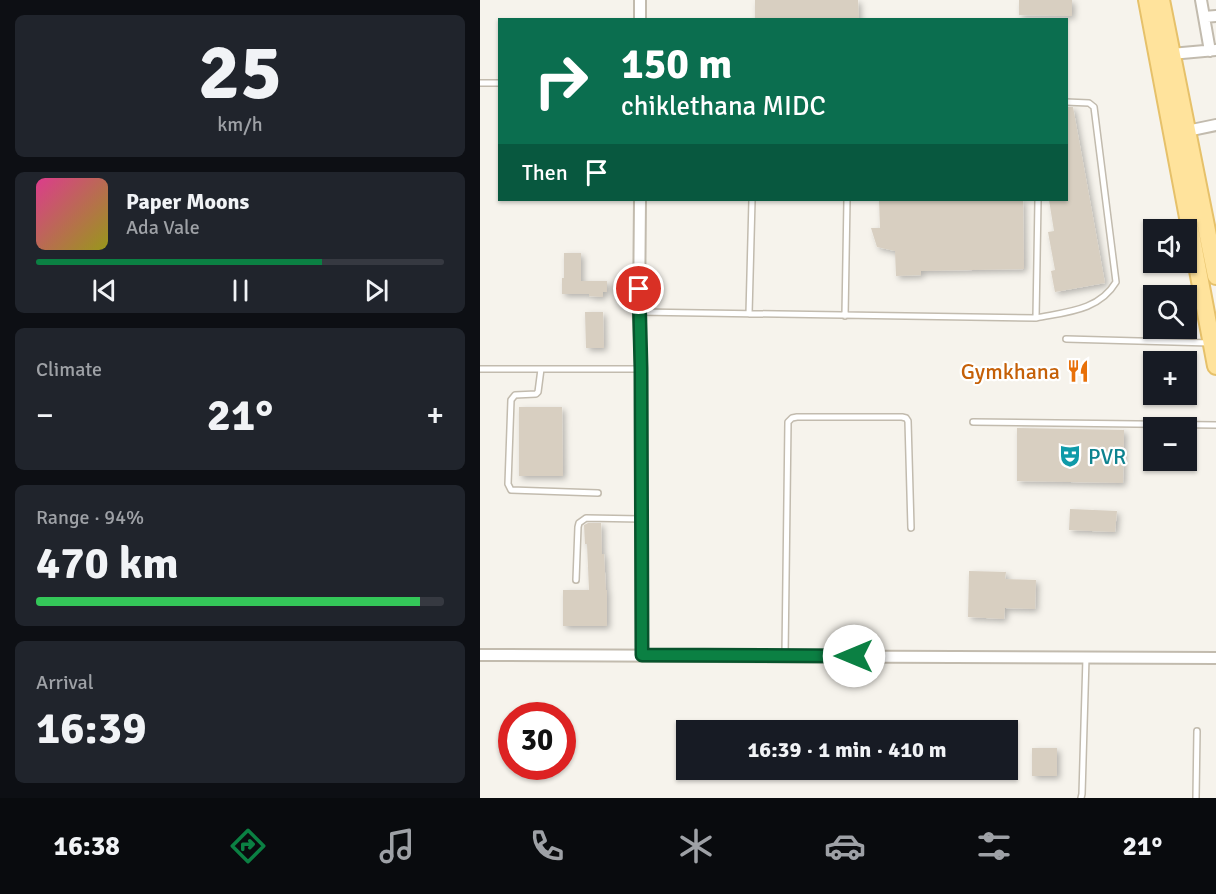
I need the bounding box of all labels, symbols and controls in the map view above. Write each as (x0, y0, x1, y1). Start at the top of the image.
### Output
text: 25 (198, 25, 282, 121)
text: 150 m (621, 39, 732, 90)
icon: right (522, 42, 600, 120)
text: chiklethana MIDC (621, 90, 826, 123)
text: km/h (217, 112, 263, 137)
icon: arrive (580, 156, 613, 189)
text: Then (522, 159, 568, 186)
text: Paper Moons (126, 188, 249, 215)
text: Ada Vale (126, 215, 200, 240)
map controls (1143, 219, 1197, 471)
button: sound (1143, 219, 1197, 273)
pin (613, 263, 664, 314)
icon: arrive (622, 272, 655, 305)
icon: previous (88, 274, 121, 307)
icon: pause (224, 274, 257, 307)
icon: next (360, 274, 393, 307)
button: search (1143, 285, 1197, 339)
button: + (1143, 351, 1197, 405)
text: Climate (36, 357, 102, 382)
place label: Gymkhana (961, 358, 1060, 385)
restaurant icon: Gymkhana (1065, 358, 1091, 384)
text: 21° (207, 388, 273, 443)
text: − (36, 395, 54, 436)
text: + (426, 395, 444, 436)
button: − (1143, 417, 1197, 471)
theatre icon: PVR (1057, 443, 1083, 469)
place label: PVR (1088, 443, 1126, 470)
text: Range · 94% (36, 505, 144, 530)
text: 470 km (36, 536, 179, 591)
position arrow (822, 624, 886, 688)
text: Arrival (36, 670, 94, 695)
text: 16:39 (36, 701, 146, 756)
speed limit sign: 30 (498, 702, 576, 780)
text: 16:39 · 1 min · 410 m (747, 736, 947, 763)
icon: directions (227, 825, 269, 867)
icon: music (376, 825, 418, 867)
icon: phone (526, 825, 568, 867)
icon: climate (675, 825, 717, 867)
icon: car (824, 825, 866, 867)
icon: filters (973, 825, 1015, 867)
text: 16:38 (54, 830, 120, 863)
text: 21° (1122, 830, 1162, 863)

